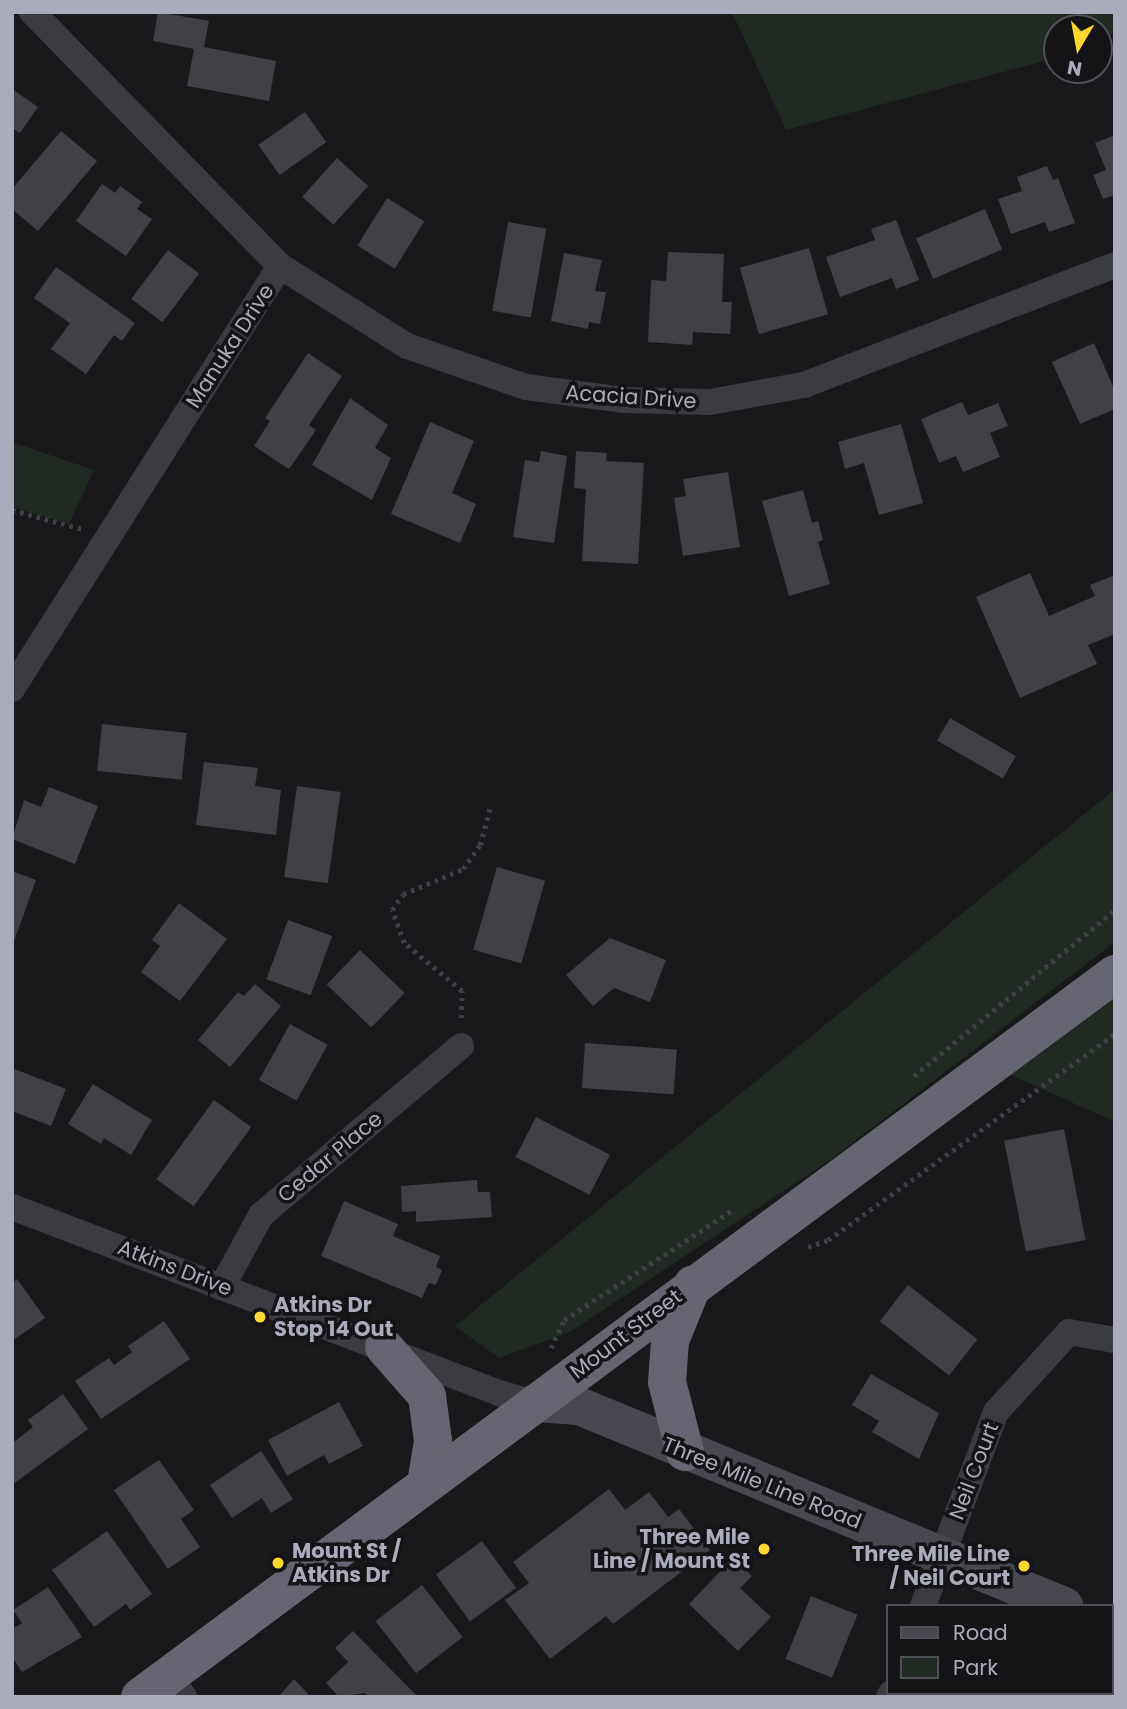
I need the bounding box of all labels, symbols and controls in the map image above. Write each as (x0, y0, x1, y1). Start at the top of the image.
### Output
north arrow (1043, 14, 1113, 84)
text: N (1065, 54, 1084, 83)
street label: Manuka Drive (181, 279, 279, 413)
street label: Acacia Drive (565, 380, 697, 414)
street label: Cedar Place (273, 1106, 387, 1208)
street label: Atkins Drive (114, 1235, 236, 1301)
street label: Mount Street (565, 1284, 687, 1384)
place label: Atkins Dr Stop 14 Out (274, 1292, 393, 1342)
marker: Atkins Dr Stop 14 Out (252, 1309, 268, 1325)
street label: Neil Court (944, 1419, 1004, 1523)
street label: Three Mile Line Road (659, 1432, 865, 1534)
place label: Three Mile Line / Mount St (593, 1524, 750, 1574)
place label: Mount St / Atkins Dr (292, 1538, 401, 1588)
marker: Three Mile Line / Mount St (756, 1541, 772, 1557)
place label: Three Mile Line / Neil Court (852, 1541, 1010, 1591)
marker: Mount St / Atkins Dr (270, 1555, 286, 1571)
marker: Three Mile Line / Neil Court (1016, 1558, 1032, 1574)
legend (886, 1604, 1113, 1695)
text: Road (953, 1618, 1008, 1647)
text: Park (953, 1653, 998, 1682)

